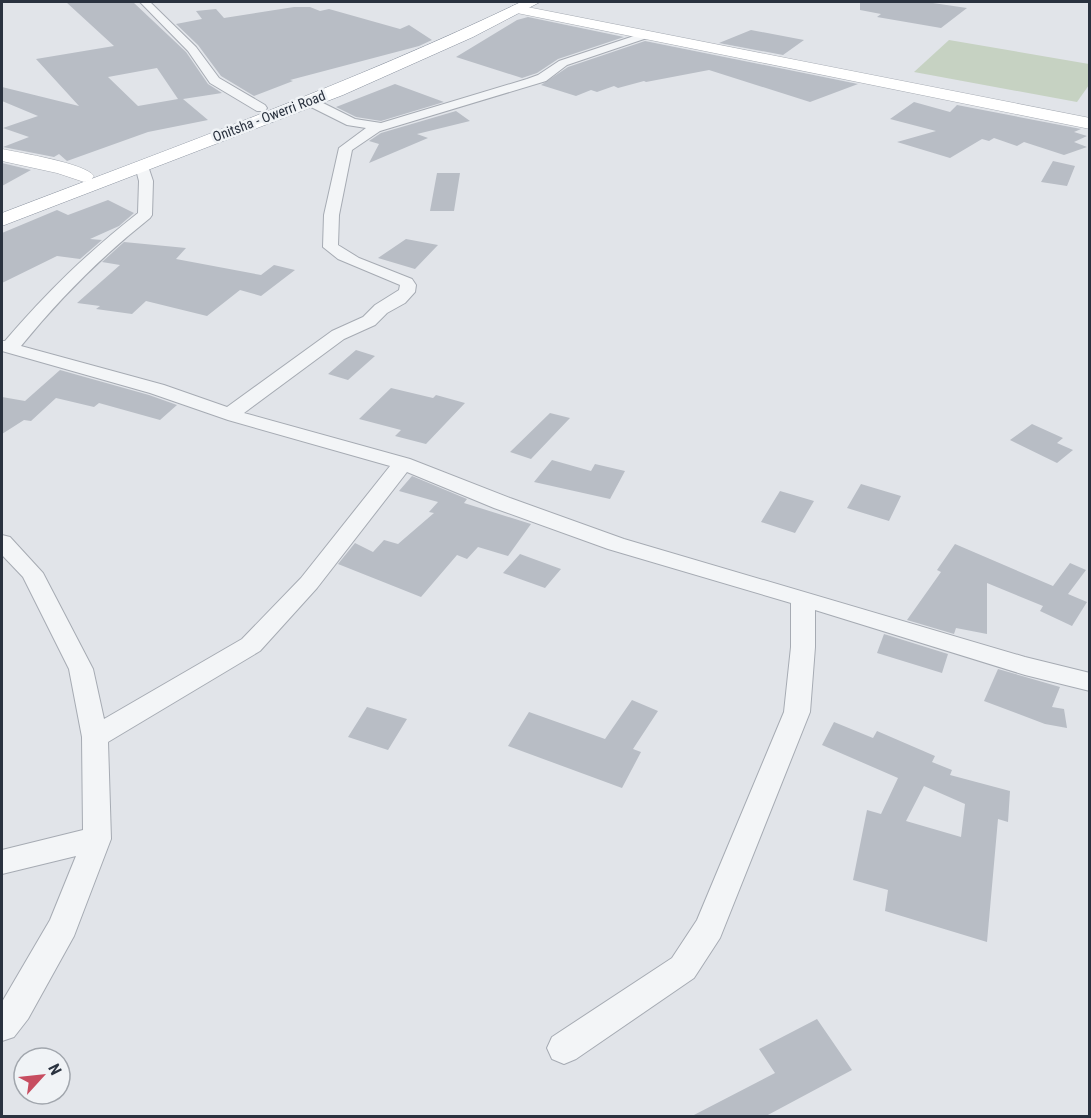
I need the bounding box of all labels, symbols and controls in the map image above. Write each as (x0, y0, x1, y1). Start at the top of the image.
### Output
street label: Onitsha - Owerri Road (210, 87, 328, 145)
north arrow (12, 1046, 72, 1106)
text: N (44, 1061, 66, 1078)

